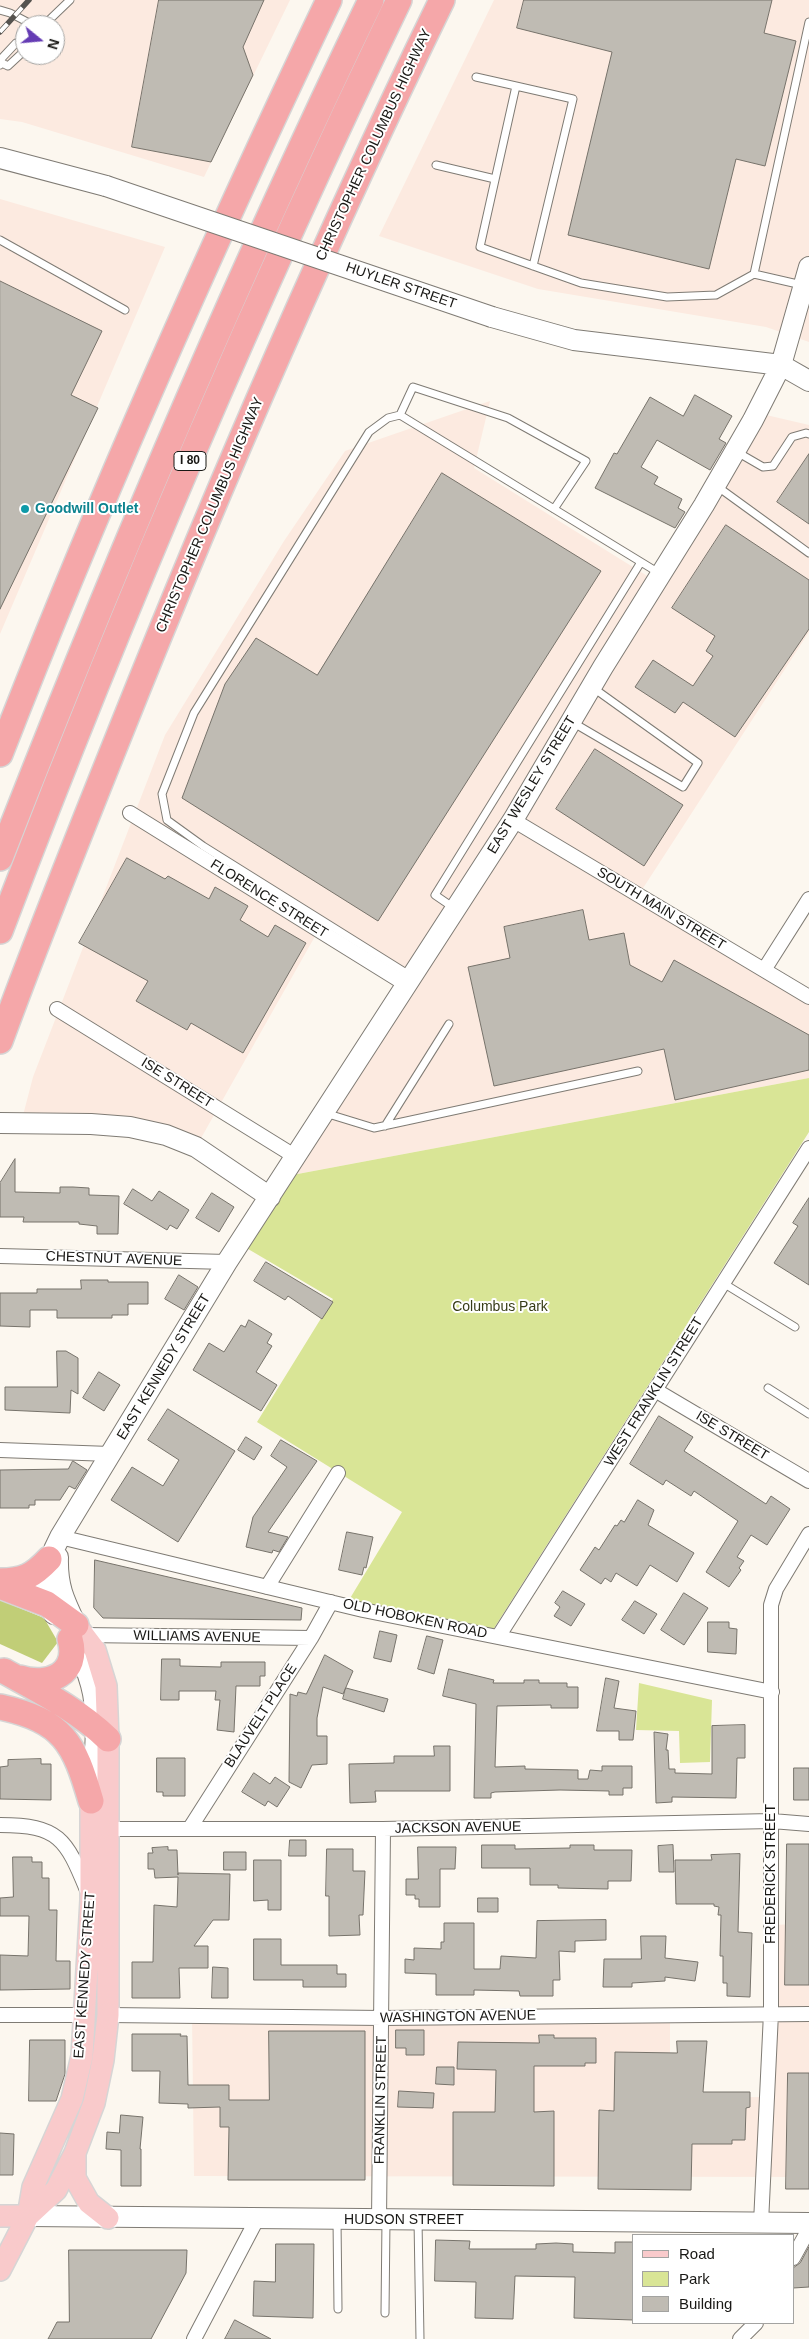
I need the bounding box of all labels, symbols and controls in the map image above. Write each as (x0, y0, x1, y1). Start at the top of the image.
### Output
north arrow (15, 15, 65, 65)
street label: CHRISTOPHER COLUMBUS HIGHWAY (313, 26, 435, 264)
text: N (44, 37, 63, 51)
street label: HUYLER STREET (343, 259, 459, 313)
street label: CHRISTOPHER COLUMBUS HIGHWAY (153, 395, 267, 635)
road number: I 80 (174, 452, 206, 471)
place label: Goodwill Outlet (35, 501, 138, 517)
marker: Goodwill Outlet (19, 503, 31, 515)
street label: EAST WESLEY STREET (484, 713, 580, 857)
street label: FLORENCE STREET (207, 856, 331, 942)
street label: SOUTH MAIN STREET (594, 864, 728, 954)
street label: ISE STREET (138, 1054, 216, 1112)
street label: CHESTNUT AVENUE (45, 1248, 183, 1270)
street label: EAST KENNEDY STREET (114, 1291, 214, 1443)
park label: Columbus Park (452, 1299, 548, 1315)
street label: WEST FRANKLIN STREET (601, 1314, 707, 1470)
street label: ISE STREET (693, 1408, 771, 1464)
street label: OLD HOBOKEN ROAD (341, 1595, 489, 1643)
street label: WILLIAMS AVENUE (133, 1627, 261, 1647)
street label: BLAUVELT PLACE (221, 1661, 301, 1771)
street label: FREDERICK STREET (763, 1804, 779, 1944)
street label: JACKSON AVENUE (395, 1818, 521, 1838)
street label: EAST KENNEDY STREET (71, 1891, 99, 2059)
street label: WASHINGTON AVENUE (380, 2007, 536, 2027)
street label: FRANKLIN STREET (371, 2036, 391, 2164)
street label: HUDSON STREET (344, 2212, 464, 2228)
legend (632, 2234, 794, 2324)
text: Road (679, 2245, 715, 2262)
text: Park (679, 2270, 710, 2287)
text: Building (679, 2295, 732, 2312)

